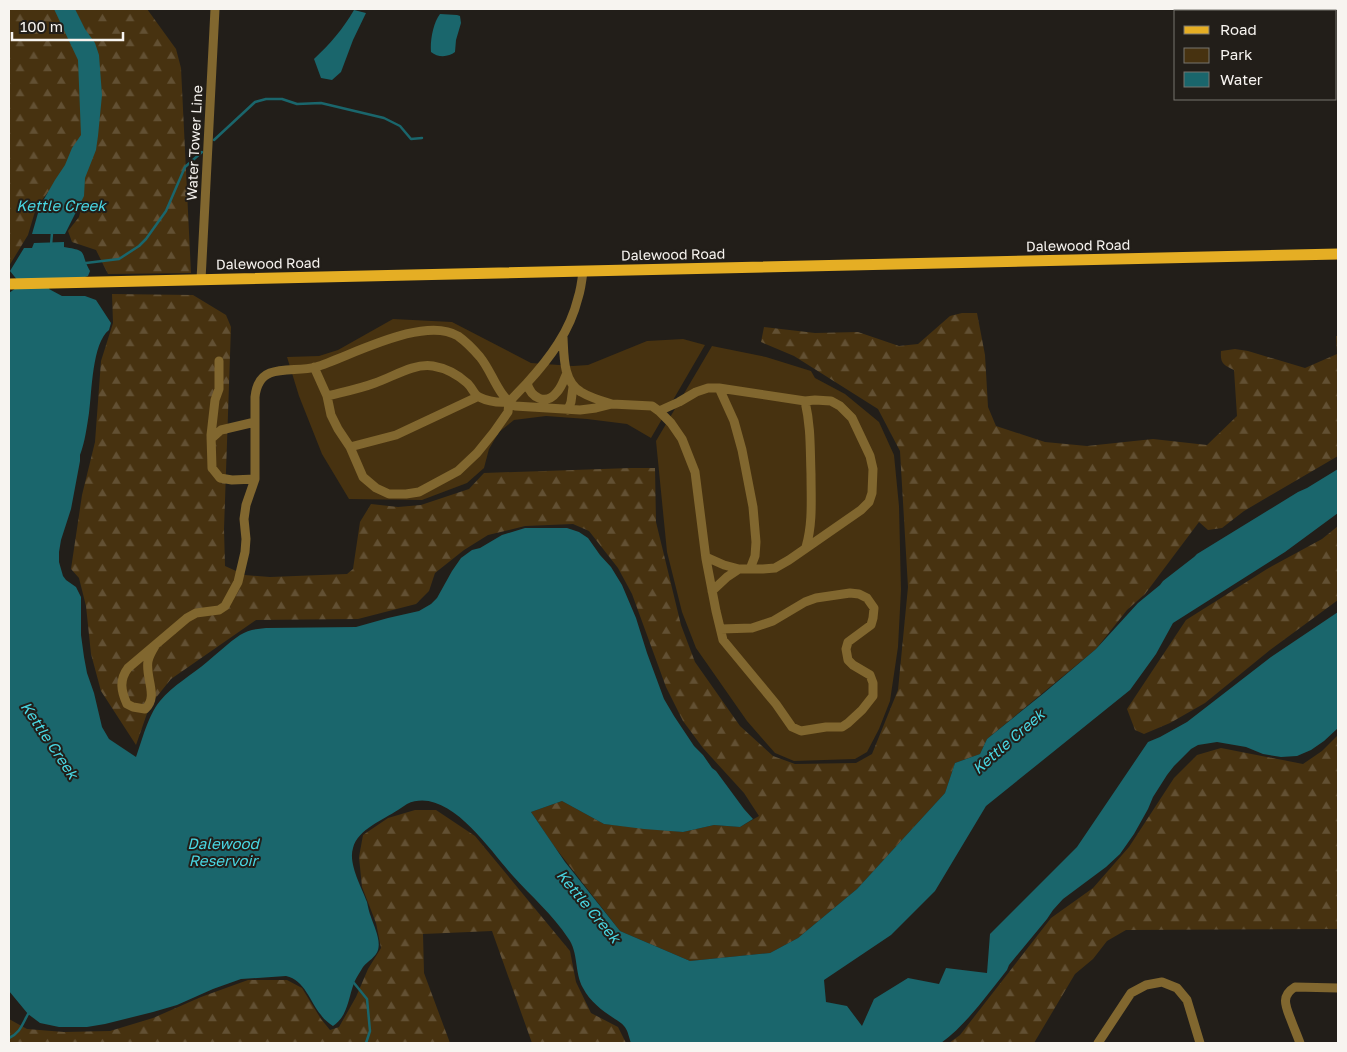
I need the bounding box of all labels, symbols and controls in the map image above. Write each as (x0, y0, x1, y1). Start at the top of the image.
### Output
scale bar (12, 10, 124, 42)
legend (1174, 10, 1337, 100)
text: 100 m (20, 17, 63, 35)
text: Road (1220, 20, 1257, 38)
text: Park (1220, 45, 1253, 63)
text: Water (1220, 70, 1263, 88)
street label: Water Tower Line (182, 85, 206, 201)
water label: Kettle Creek (16, 196, 107, 214)
street label: Dalewood Road (1026, 236, 1130, 254)
street label: Dalewood Road (621, 245, 725, 263)
street label: Dalewood Road (216, 254, 320, 272)
water label: Kettle Creek (18, 698, 83, 783)
water label: Kettle Creek (968, 704, 1049, 777)
water label: Dalewood Reservoir (187, 834, 260, 869)
water label: Kettle Creek (553, 866, 626, 947)

